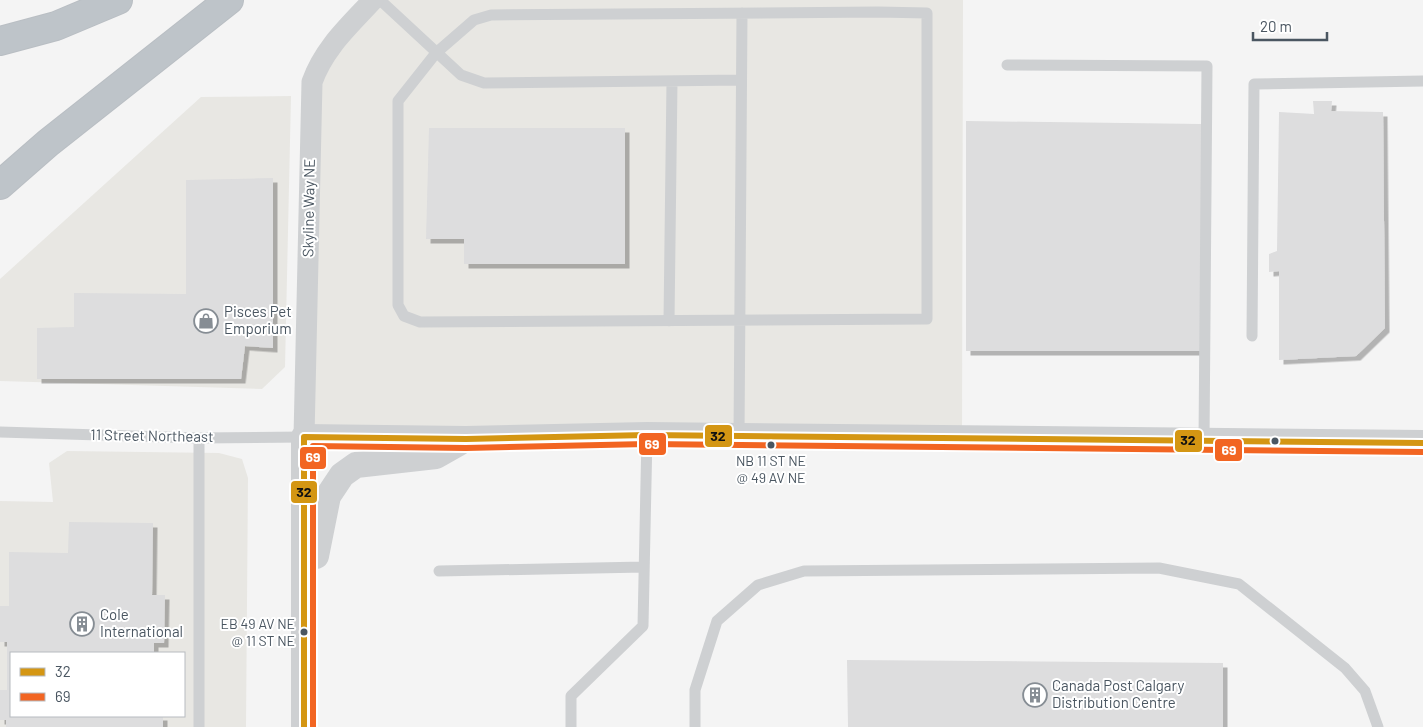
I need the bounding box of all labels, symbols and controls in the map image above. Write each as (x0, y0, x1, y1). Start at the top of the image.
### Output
scale bar (1253, 10, 1327, 42)
text: 20 m (1260, 17, 1292, 35)
street label: Skyline Way NE (298, 159, 318, 257)
place label: Pisces Pet Emporium (224, 302, 292, 337)
shop icon: Pisces Pet Emporium (193, 308, 219, 334)
line badge: 32 (704, 424, 733, 448)
street label: 11 Street Northeast (90, 425, 214, 445)
text: 32 (710, 427, 726, 444)
line badge: 32 (1174, 429, 1203, 453)
text: 32 (1180, 431, 1196, 448)
line badge: 69 (638, 432, 667, 456)
text: 69 (645, 435, 659, 452)
unlabelled marker (1270, 436, 1280, 446)
line badge: 69 (1214, 438, 1243, 462)
marker: NB 11 ST NE @ 49 AV NE (766, 440, 776, 450)
text: 69 (1222, 441, 1236, 458)
line badge: 69 (299, 446, 327, 470)
text: 69 (306, 448, 320, 465)
place label: NB 11 ST NE @ 49 AV NE (736, 452, 806, 486)
line badge: 32 (290, 480, 318, 504)
text: 32 (296, 483, 312, 500)
place label: Cole International (100, 605, 183, 640)
building icon: Cole International (69, 611, 95, 637)
place label: EB 49 AV NE @ 11 ST NE (221, 615, 295, 649)
marker: EB 49 AV NE @ 11 ST NE (299, 627, 309, 637)
legend (10, 652, 185, 717)
text: 32 (55, 662, 71, 680)
place label: Canada Post Calgary Distribution Centre (1052, 676, 1184, 711)
building icon: Canada Post Calgary Distribution Centre (1022, 682, 1048, 708)
text: 69 (55, 687, 71, 705)

